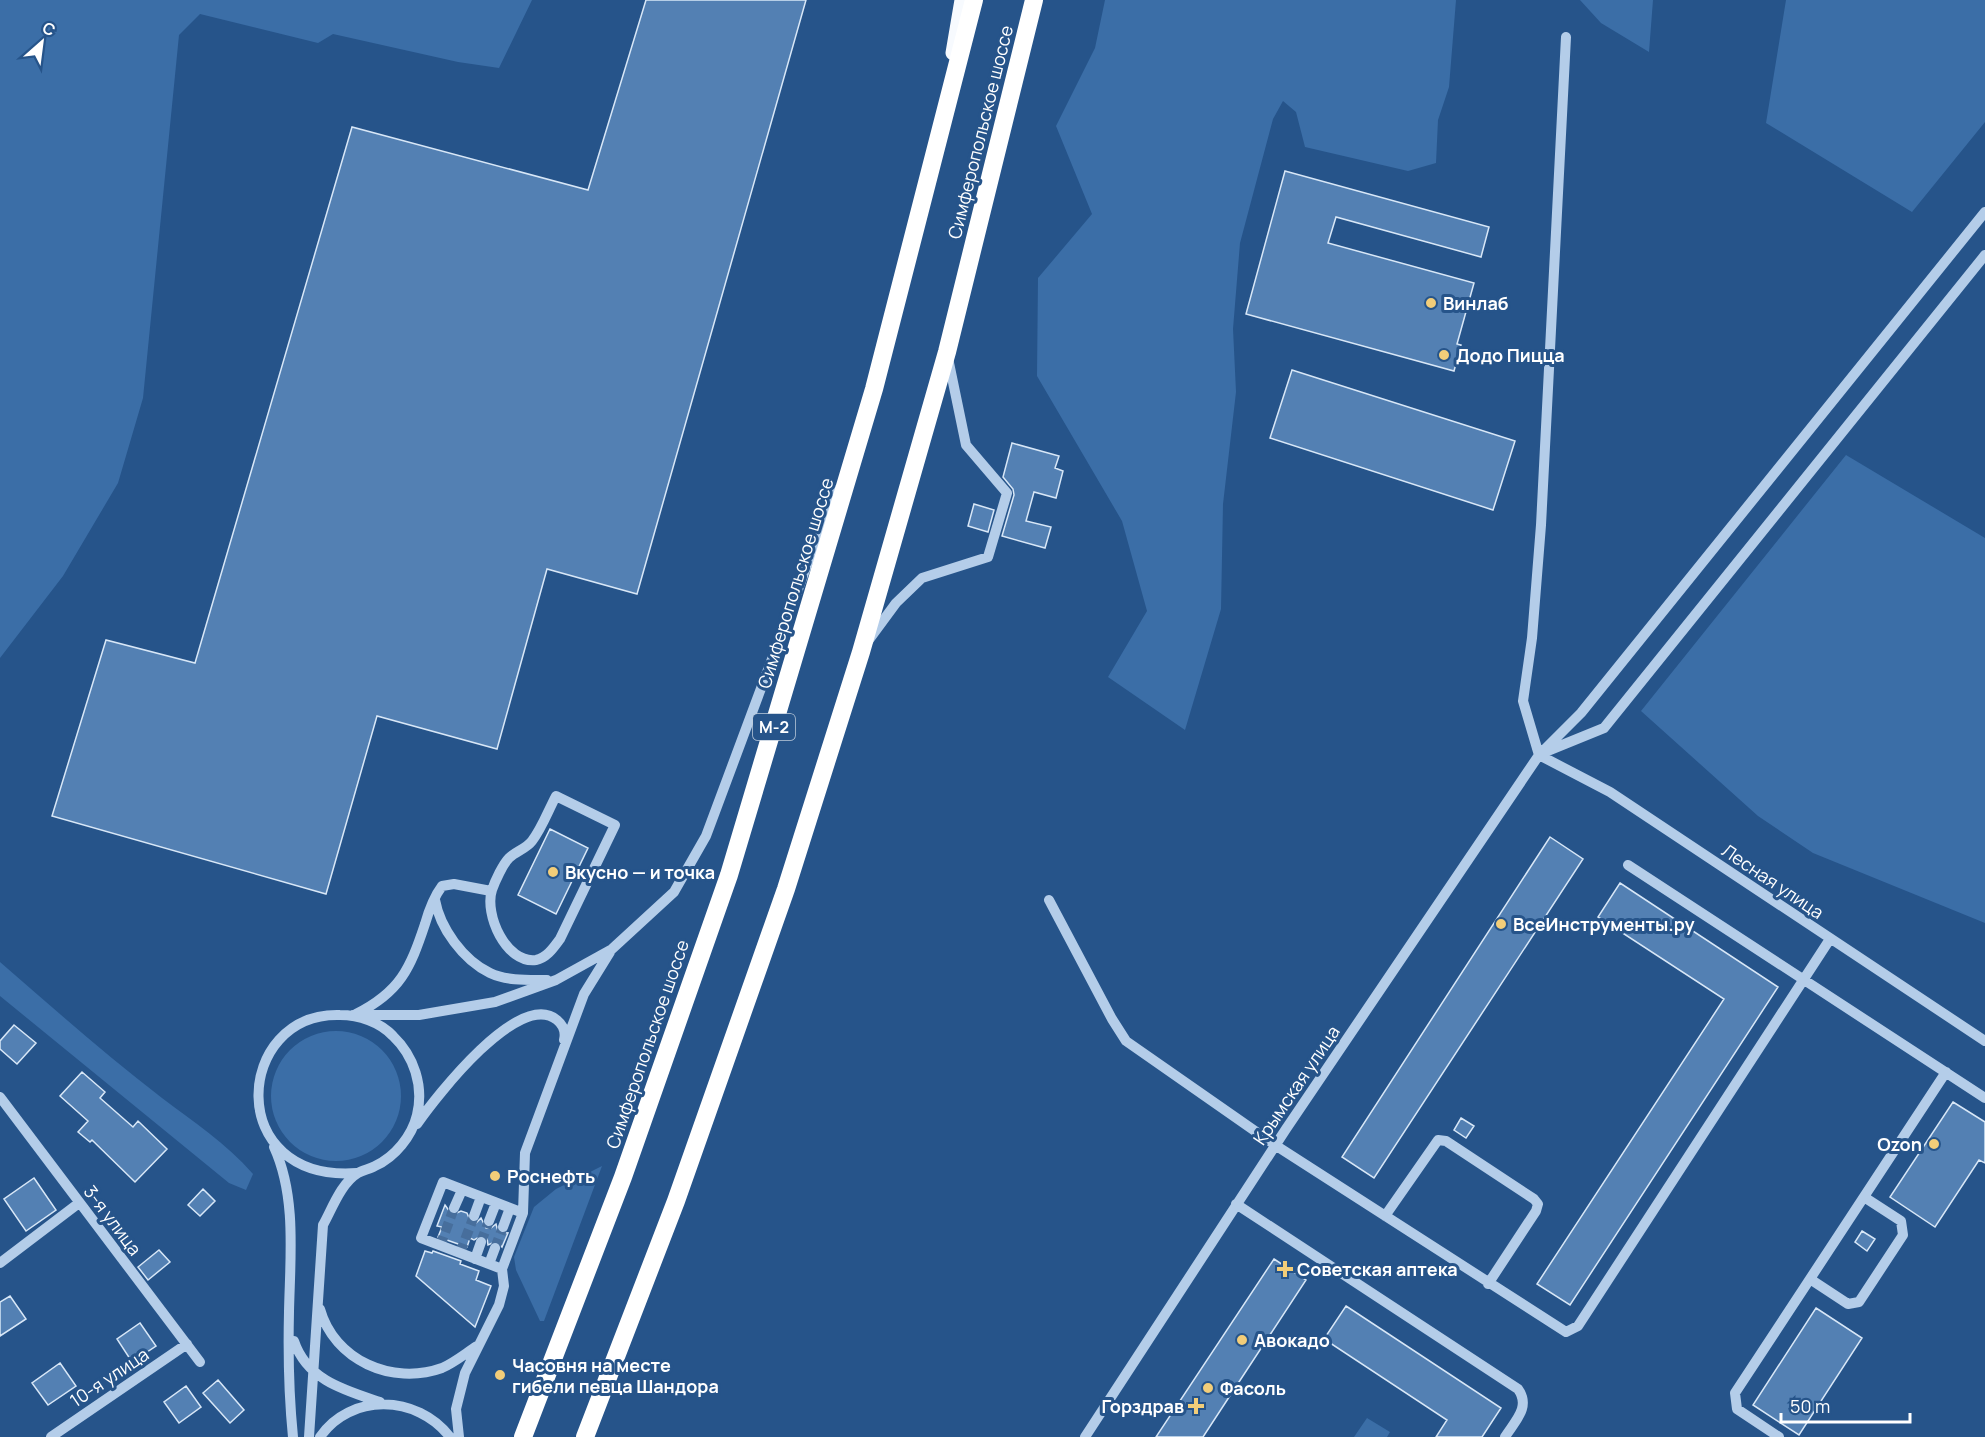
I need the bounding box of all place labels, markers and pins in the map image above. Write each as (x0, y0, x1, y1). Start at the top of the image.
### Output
place label: Винлаб (1443, 291, 1509, 315)
marker: Винлаб (1424, 296, 1438, 310)
place label: Додо Пицца (1456, 343, 1565, 367)
marker: Додо Пицца (1437, 348, 1451, 362)
place label: Вкусно — и точка (565, 860, 715, 884)
marker: Вкусно — и точка (546, 865, 560, 879)
place label: ВсеИнструменты.ру (1513, 912, 1695, 936)
marker: ВсеИнструменты.ру (1494, 917, 1508, 931)
place label: Ozon (1877, 1132, 1922, 1156)
marker: Ozon (1927, 1137, 1941, 1151)
place label: Роснефть (507, 1164, 595, 1188)
marker: Роснефть (488, 1169, 502, 1183)
place label: Советская аптека (1297, 1257, 1458, 1281)
marker: Советская аптека (1278, 1262, 1292, 1276)
place label: Авокадо (1254, 1328, 1330, 1352)
marker: Авокадо (1235, 1333, 1249, 1347)
place label: Часовня на месте гибели певца Шандора (512, 1353, 719, 1398)
marker: Часовня на месте гибели певца Шандора (493, 1368, 507, 1382)
place label: Фасоль (1220, 1376, 1286, 1400)
marker: Фасоль (1201, 1381, 1215, 1395)
place label: Горздрав (1101, 1394, 1184, 1418)
marker: Горздрав (1189, 1399, 1203, 1413)

